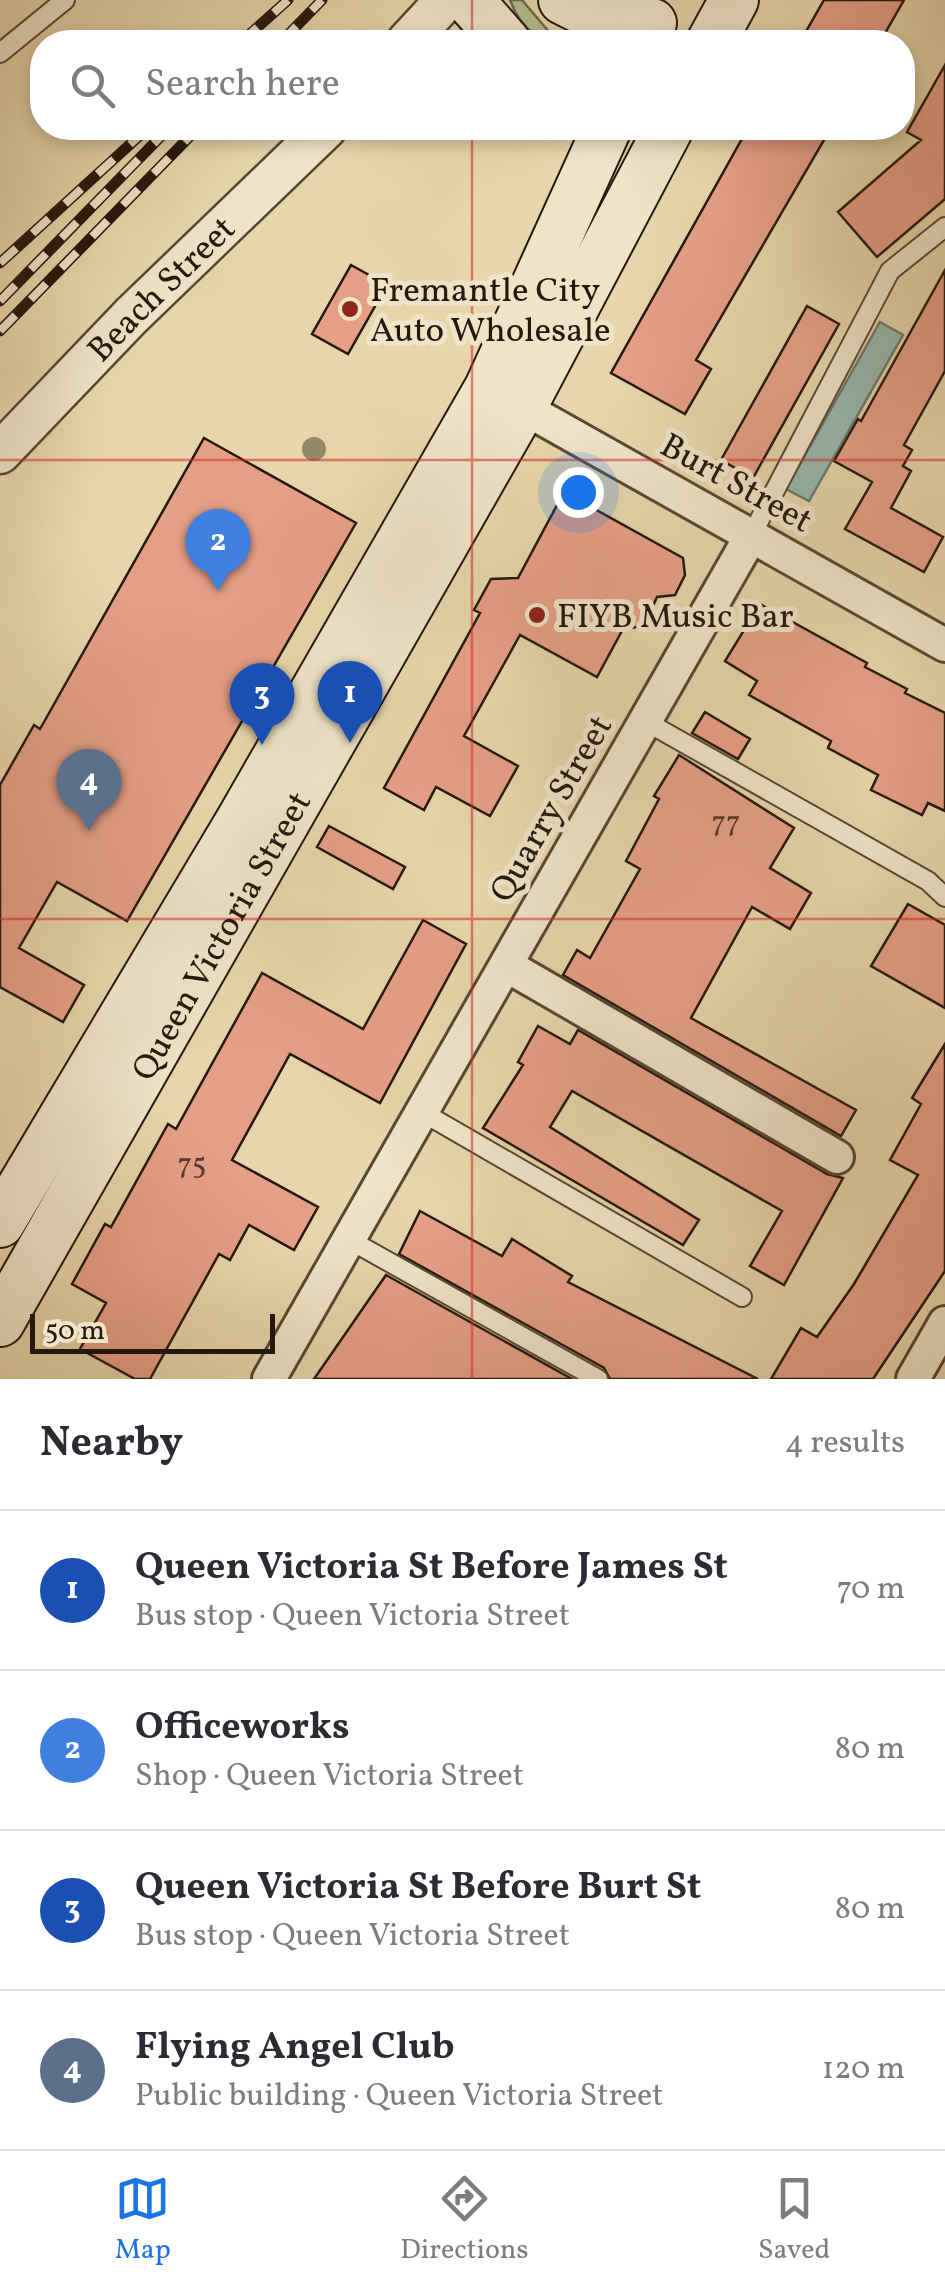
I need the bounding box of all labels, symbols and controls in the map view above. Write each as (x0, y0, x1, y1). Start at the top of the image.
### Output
search box (30, 30, 915, 140)
icon: search (65, 58, 120, 113)
text: Search here (145, 59, 340, 112)
street label: Beach Street (78, 207, 247, 374)
place label: Fremantle City Auto Wholesale (370, 268, 611, 356)
marker: Fremantle City Auto Wholesale (339, 298, 361, 320)
street label: Burt Street (651, 423, 820, 546)
your location (553, 467, 604, 518)
pin: 2 (186, 508, 250, 591)
place label: FIYB Music Bar (557, 594, 794, 642)
marker: FIYB Music Bar (526, 604, 548, 626)
pin: 1 (318, 660, 382, 743)
pin: 3 (230, 662, 294, 745)
street label: Quarry Street (480, 707, 626, 912)
pin: 4 (56, 748, 122, 831)
street label: Queen Victoria Street (122, 784, 325, 1090)
house number: 77 (711, 802, 741, 844)
house number: 75 (178, 1144, 206, 1186)
scale bar (30, 1309, 275, 1354)
text: 50 m (45, 1312, 105, 1351)
text: Nearby (40, 1415, 183, 1474)
text: 4 results (785, 1422, 905, 1466)
text: Queen Victoria St Before James St (135, 1542, 728, 1595)
text: 1 (66, 1568, 79, 1612)
text: 70 m (837, 1568, 905, 1612)
text: Bus stop · Queen Victoria Street (135, 1595, 570, 1639)
text: Officeworks (135, 1702, 350, 1755)
text: 2 (64, 1728, 81, 1772)
text: 80 m (835, 1728, 905, 1772)
text: Shop · Queen Victoria Street (135, 1755, 524, 1799)
text: Queen Victoria St Before Burt St (135, 1862, 701, 1915)
text: 3 (64, 1888, 81, 1932)
text: 80 m (835, 1888, 905, 1932)
text: Bus stop · Queen Victoria Street (135, 1915, 570, 1959)
text: Flying Angel Club (135, 2022, 455, 2075)
text: 4 (63, 2048, 82, 2092)
text: 120 m (822, 2048, 905, 2092)
text: Public building · Queen Victoria Street (135, 2075, 663, 2119)
tab: Map (115, 2171, 171, 2270)
tab: Directions (400, 2171, 529, 2270)
tab: Saved (758, 2171, 830, 2270)

